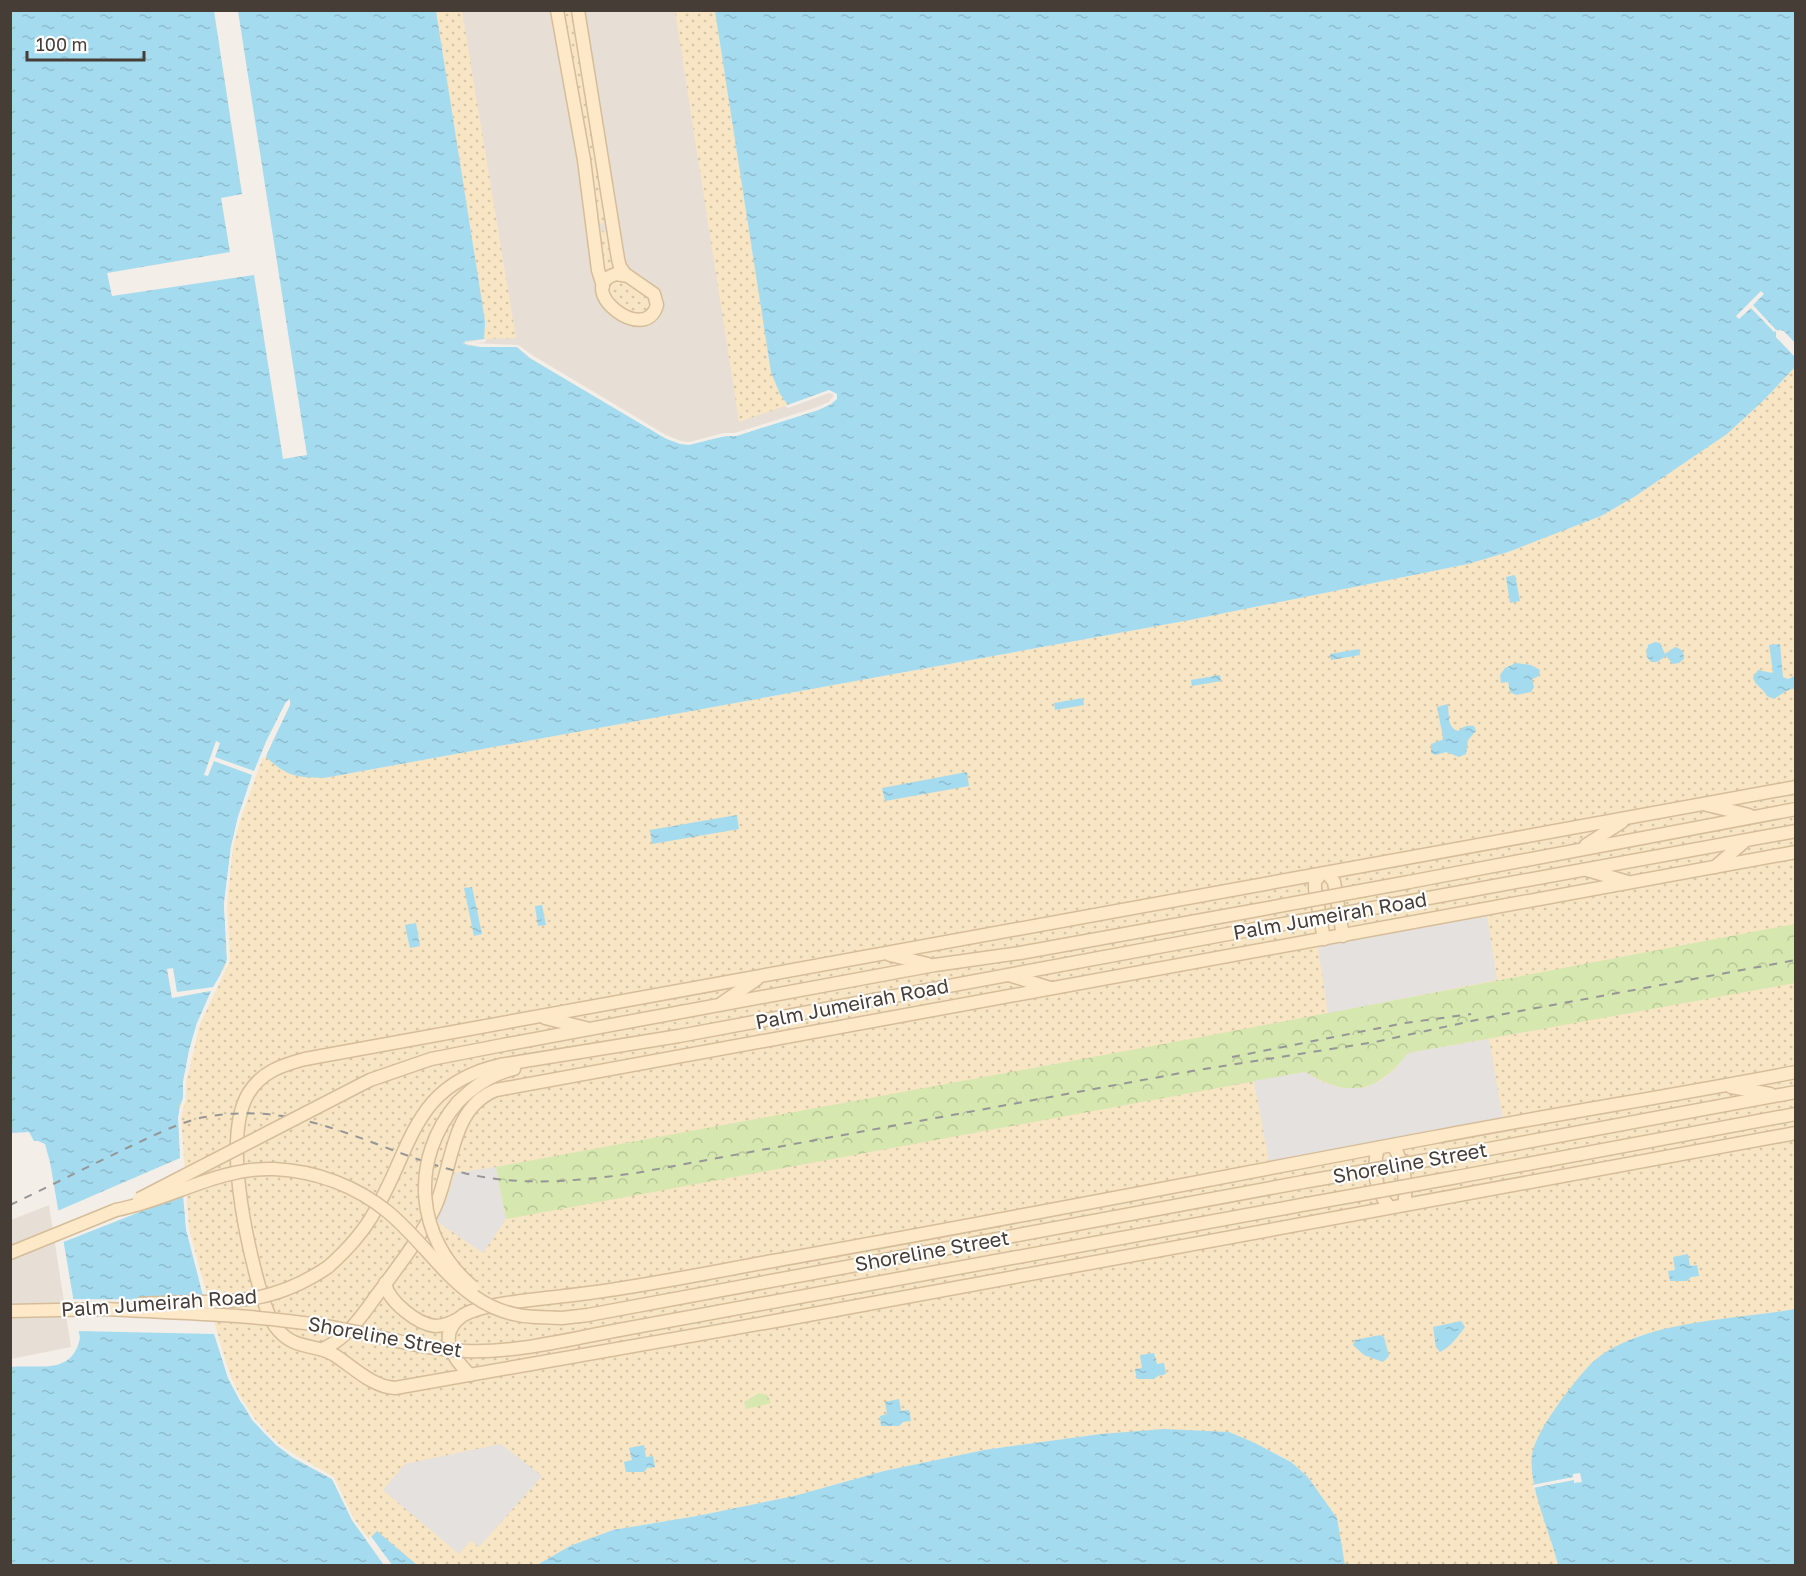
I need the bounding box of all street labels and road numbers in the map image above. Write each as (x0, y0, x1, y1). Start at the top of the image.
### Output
street label: Palm Jumeirah Road (1231, 886, 1429, 944)
street label: Palm Jumeirah Road (753, 973, 950, 1034)
street label: Shoreline Street (1331, 1137, 1489, 1187)
street label: Shoreline Street (853, 1225, 1011, 1275)
street label: Palm Jumeirah Road (60, 1283, 258, 1321)
street label: Shoreline Street (306, 1311, 464, 1361)

